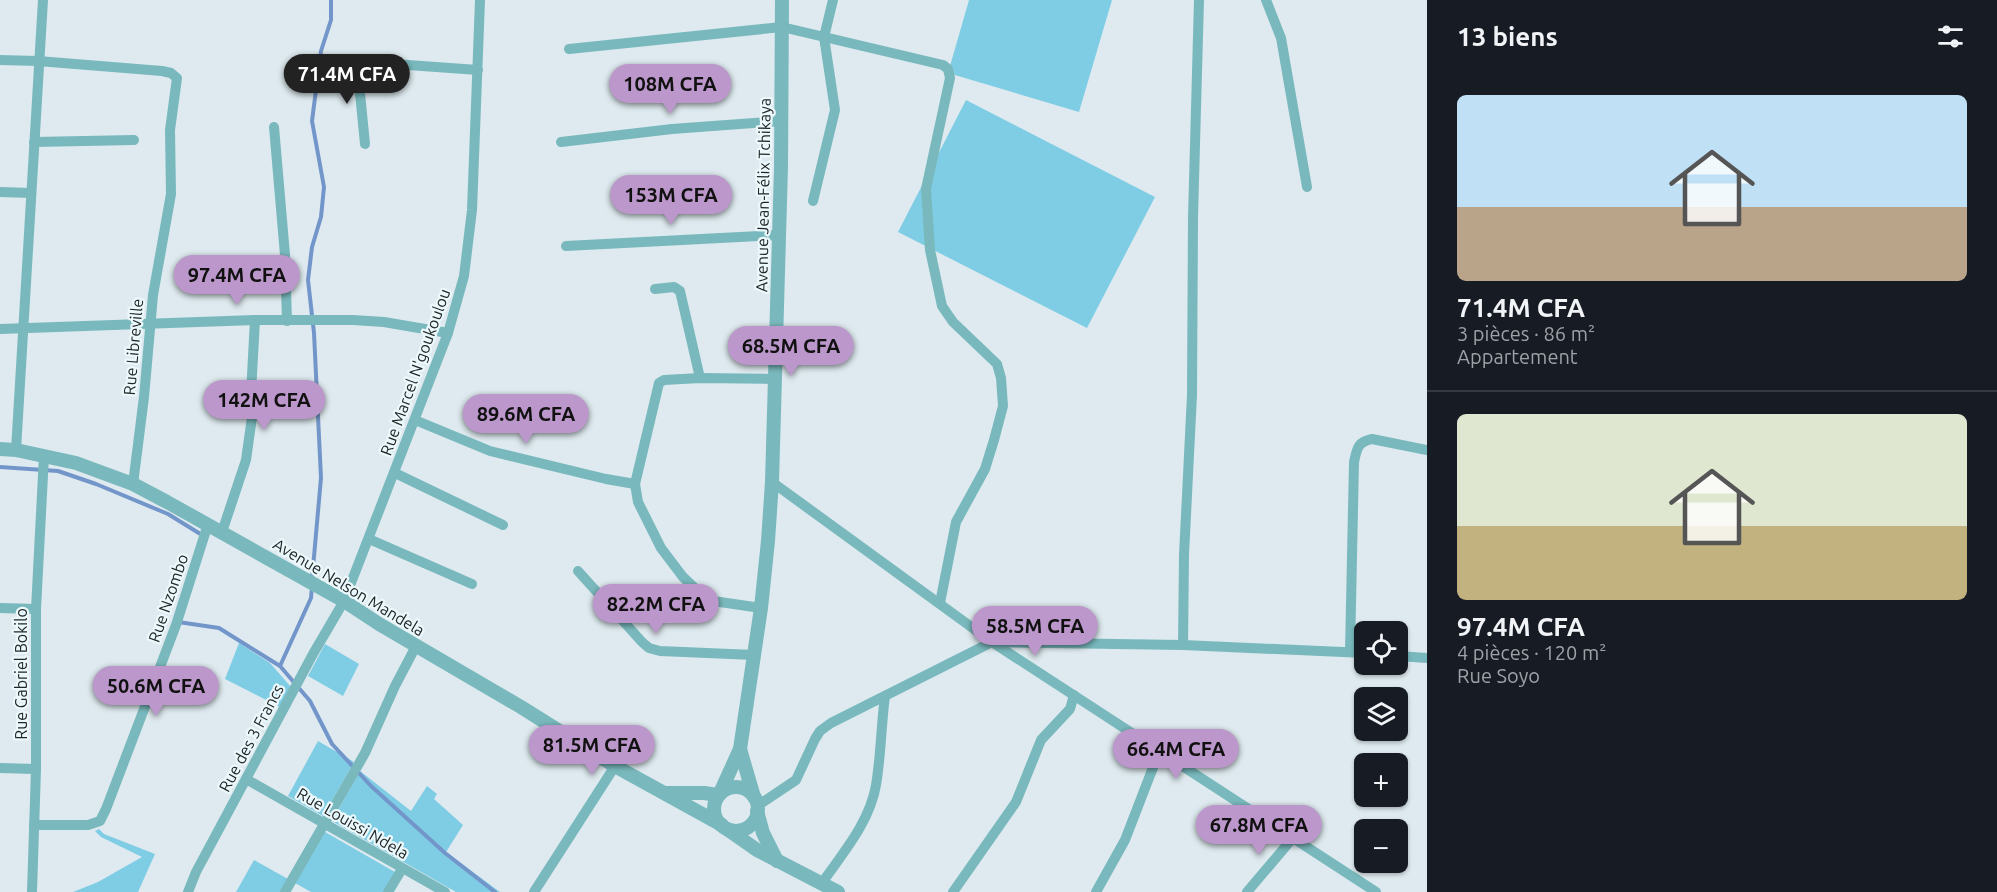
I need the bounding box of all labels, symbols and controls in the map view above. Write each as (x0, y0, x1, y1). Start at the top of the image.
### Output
icon: filters (1934, 20, 1967, 53)
text: 13 biens (1457, 22, 1558, 51)
pin: 71.4M CFA (278, 54, 416, 105)
text: 71.4M CFA (298, 62, 396, 85)
pin: 108M CFA (608, 64, 732, 115)
text: 108M CFA (623, 72, 717, 95)
street label: Avenue Jean-Félix Tchikaya (752, 98, 774, 292)
icon: home (1658, 134, 1766, 242)
pin: 153M CFA (609, 175, 733, 226)
text: 153M CFA (624, 183, 718, 206)
pin: 97.4M CFA (168, 255, 306, 306)
text: 97.4M CFA (188, 263, 286, 286)
street label: Rue Marcel N'goukoulou (376, 286, 454, 458)
text: 71.4M CFA (1457, 293, 1585, 322)
street label: Rue Libreville (120, 298, 146, 396)
text: 3 pièces · 86 m² (1457, 322, 1595, 345)
pin: 68.5M CFA (722, 326, 860, 377)
text: 68.5M CFA (742, 334, 840, 357)
text: Appartement (1457, 345, 1578, 368)
pin: 142M CFA (202, 380, 326, 431)
text: 142M CFA (217, 388, 311, 411)
pin: 89.6M CFA (457, 394, 595, 445)
text: 89.6M CFA (477, 402, 575, 425)
icon: home (1658, 453, 1766, 561)
street label: Avenue Nelson Mandela (270, 535, 428, 639)
street label: Rue Nzombo (144, 552, 192, 644)
pin: 82.2M CFA (587, 584, 725, 635)
text: 82.2M CFA (607, 592, 705, 615)
pin: 58.5M CFA (966, 606, 1104, 657)
street label: Rue Gabriel Bokilo (12, 608, 30, 740)
text: 97.4M CFA (1457, 612, 1585, 641)
text: 58.5M CFA (986, 614, 1084, 637)
map controls (1354, 621, 1408, 873)
button: locate (1354, 621, 1408, 675)
text: 4 pièces · 120 m² (1457, 641, 1606, 664)
text: Rue Soyo (1457, 664, 1540, 687)
pin: 50.6M CFA (87, 666, 225, 717)
text: 50.6M CFA (107, 674, 205, 697)
street label: Rue des 3 Francs (215, 681, 287, 795)
button: layers (1354, 687, 1408, 741)
pin: 81.5M CFA (523, 725, 661, 776)
pin: 66.4M CFA (1107, 729, 1245, 780)
text: 81.5M CFA (543, 733, 641, 756)
text: 66.4M CFA (1127, 737, 1225, 760)
button: + (1354, 753, 1408, 807)
street label: Rue Louissi Ndela (294, 784, 412, 862)
pin: 67.8M CFA (1190, 805, 1328, 856)
text: 67.8M CFA (1210, 813, 1308, 836)
button: − (1354, 819, 1408, 873)

